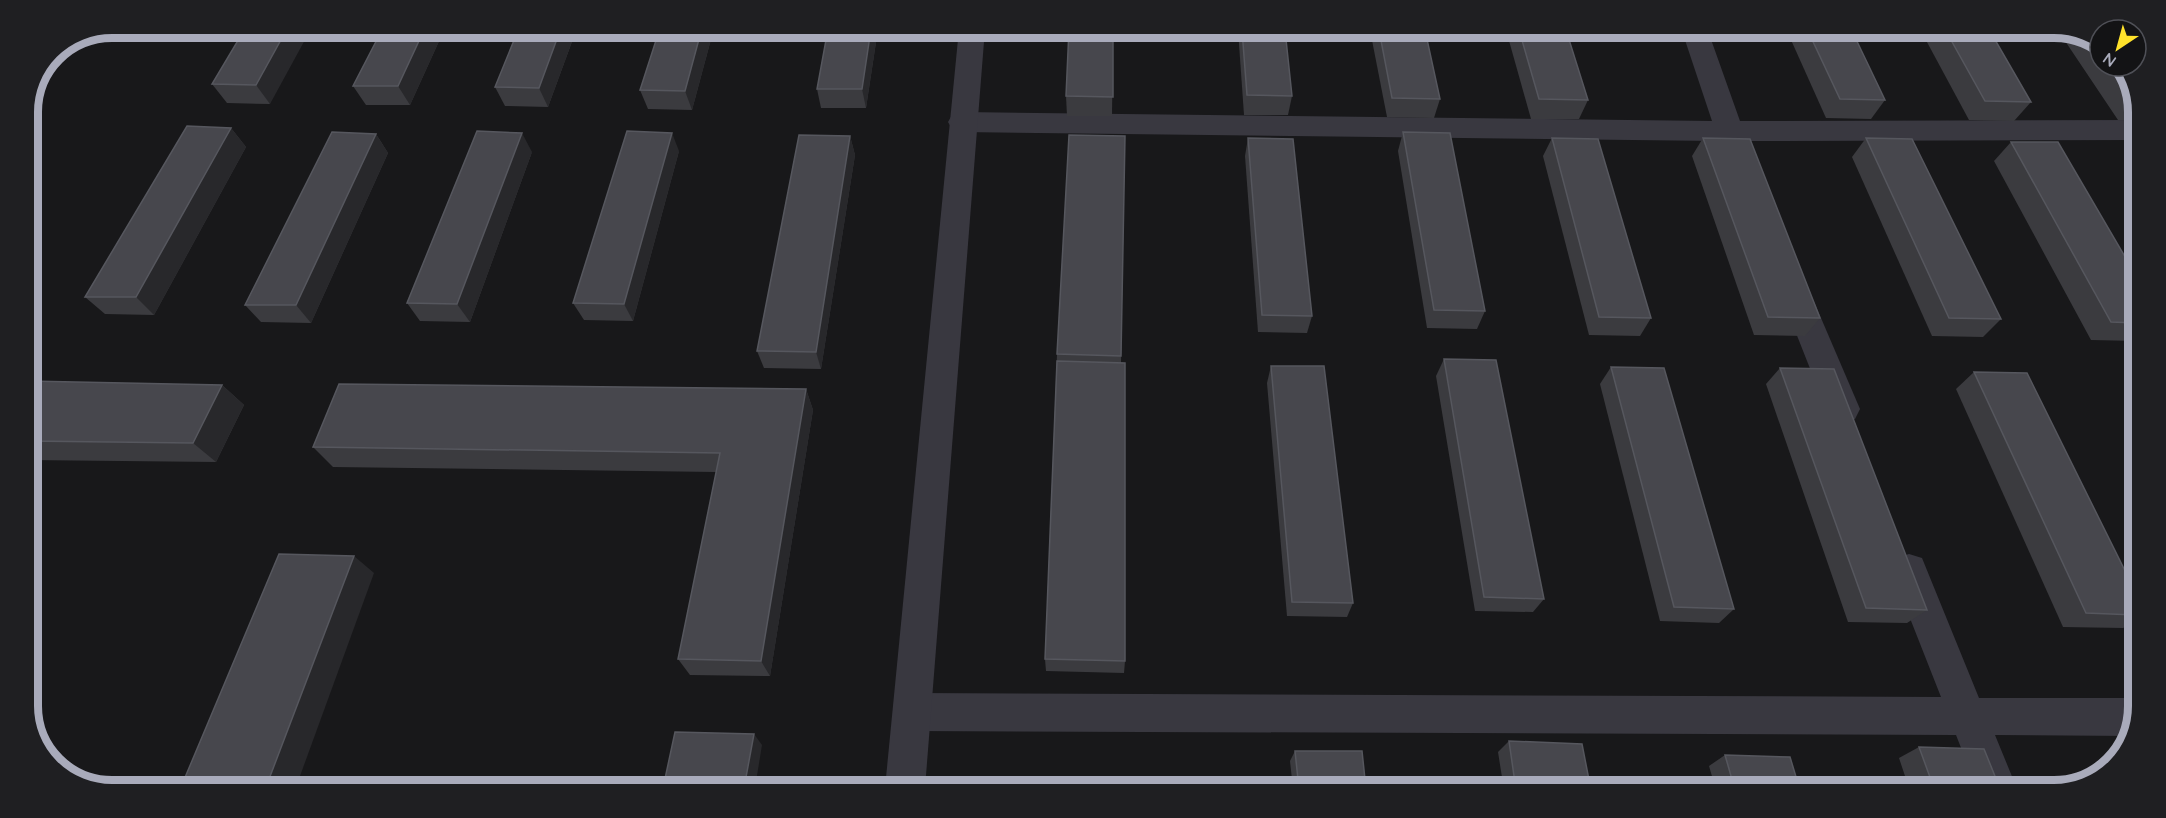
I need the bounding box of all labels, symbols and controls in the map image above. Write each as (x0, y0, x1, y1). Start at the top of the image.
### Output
north arrow (2088, 18, 2148, 78)
text: N (2099, 49, 2120, 72)

